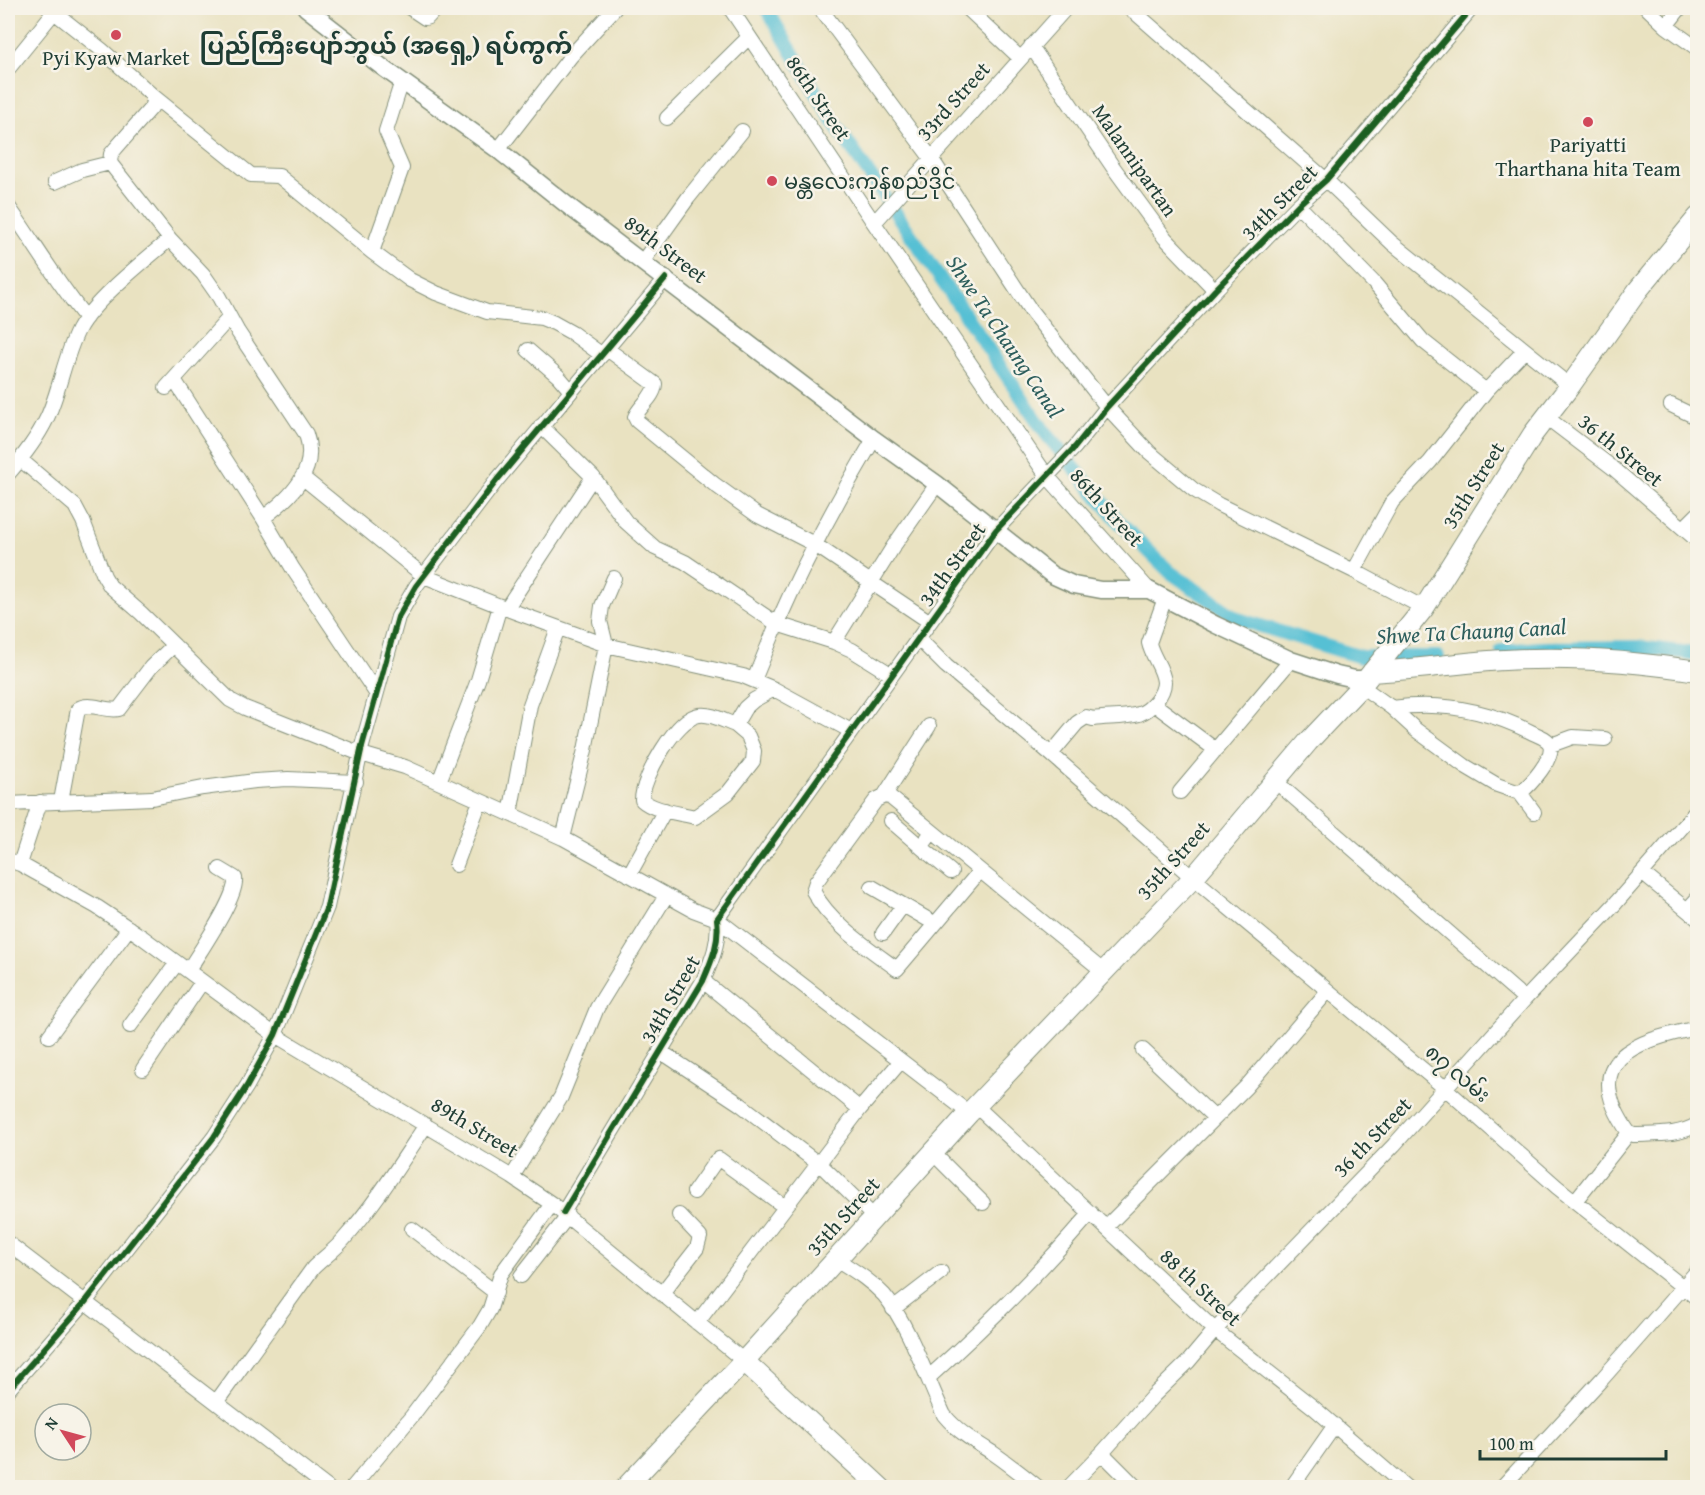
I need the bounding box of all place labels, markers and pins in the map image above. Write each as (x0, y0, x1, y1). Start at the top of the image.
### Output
marker: Pyi Kyaw Market (109, 28, 123, 42)
place label: Pyi Kyaw Market (42, 42, 190, 73)
marker: Pariyatti Tharthana hita Team (1581, 115, 1595, 129)
place label: Pariyatti Tharthana hita Team (1495, 129, 1681, 184)
place label: မန္တလေးကုန်စည်ဒိုင် (784, 166, 955, 199)
marker: မန္တလေးကုန်စည်ဒိုင် (765, 174, 779, 188)

